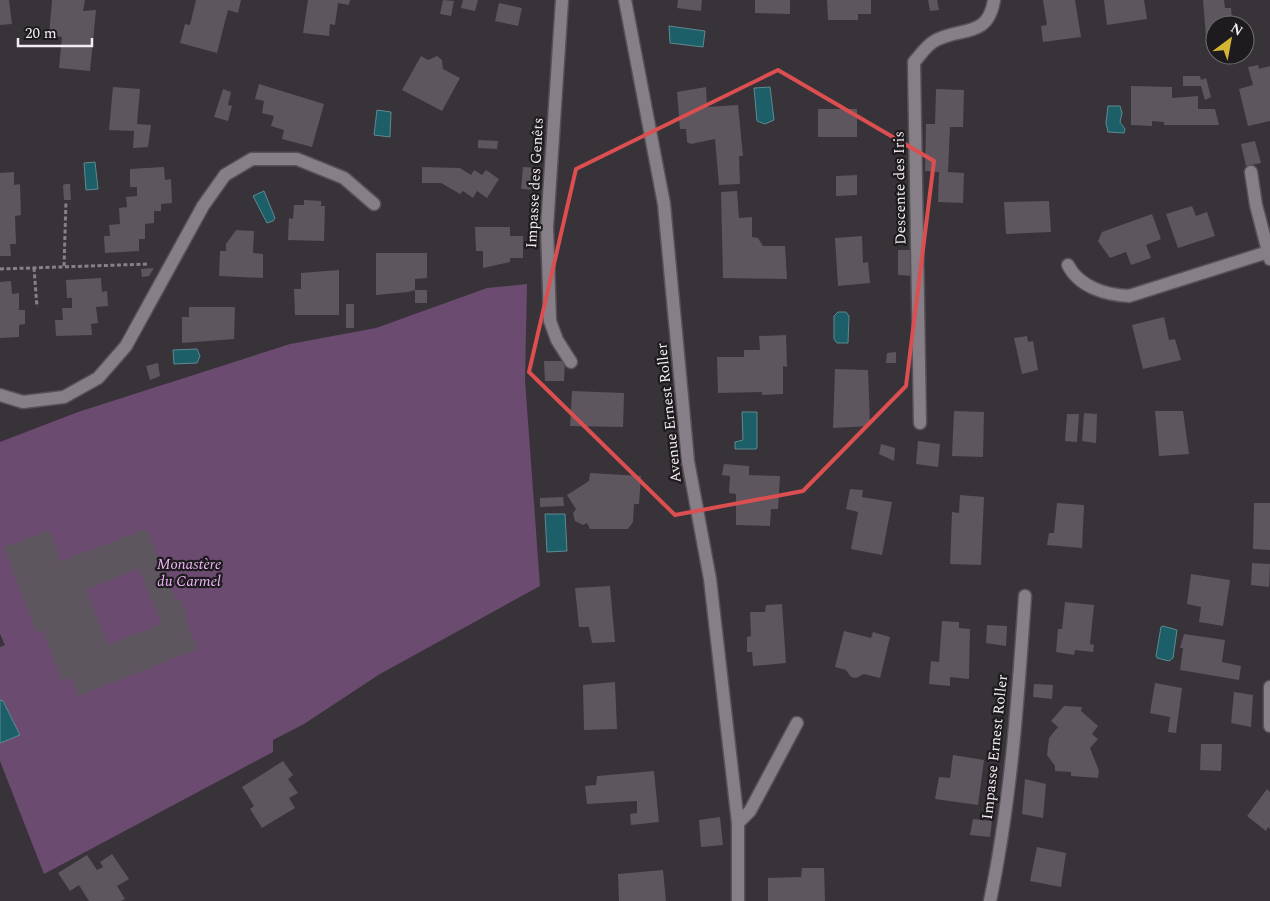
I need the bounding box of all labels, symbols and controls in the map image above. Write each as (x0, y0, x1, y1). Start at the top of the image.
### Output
scale bar (18, 15, 91, 47)
north arrow (1205, 15, 1255, 65)
text: N (1226, 17, 1247, 41)
text: 20 m (25, 22, 57, 45)
street label: Impasse des Genêts (520, 117, 550, 249)
street label: Descente des Iris (888, 131, 912, 245)
street label: Avenue Ernest Roller (650, 342, 688, 484)
park label: Monastère du Carmel (157, 553, 222, 593)
street label: Impasse Ernest Roller (976, 673, 1014, 821)

